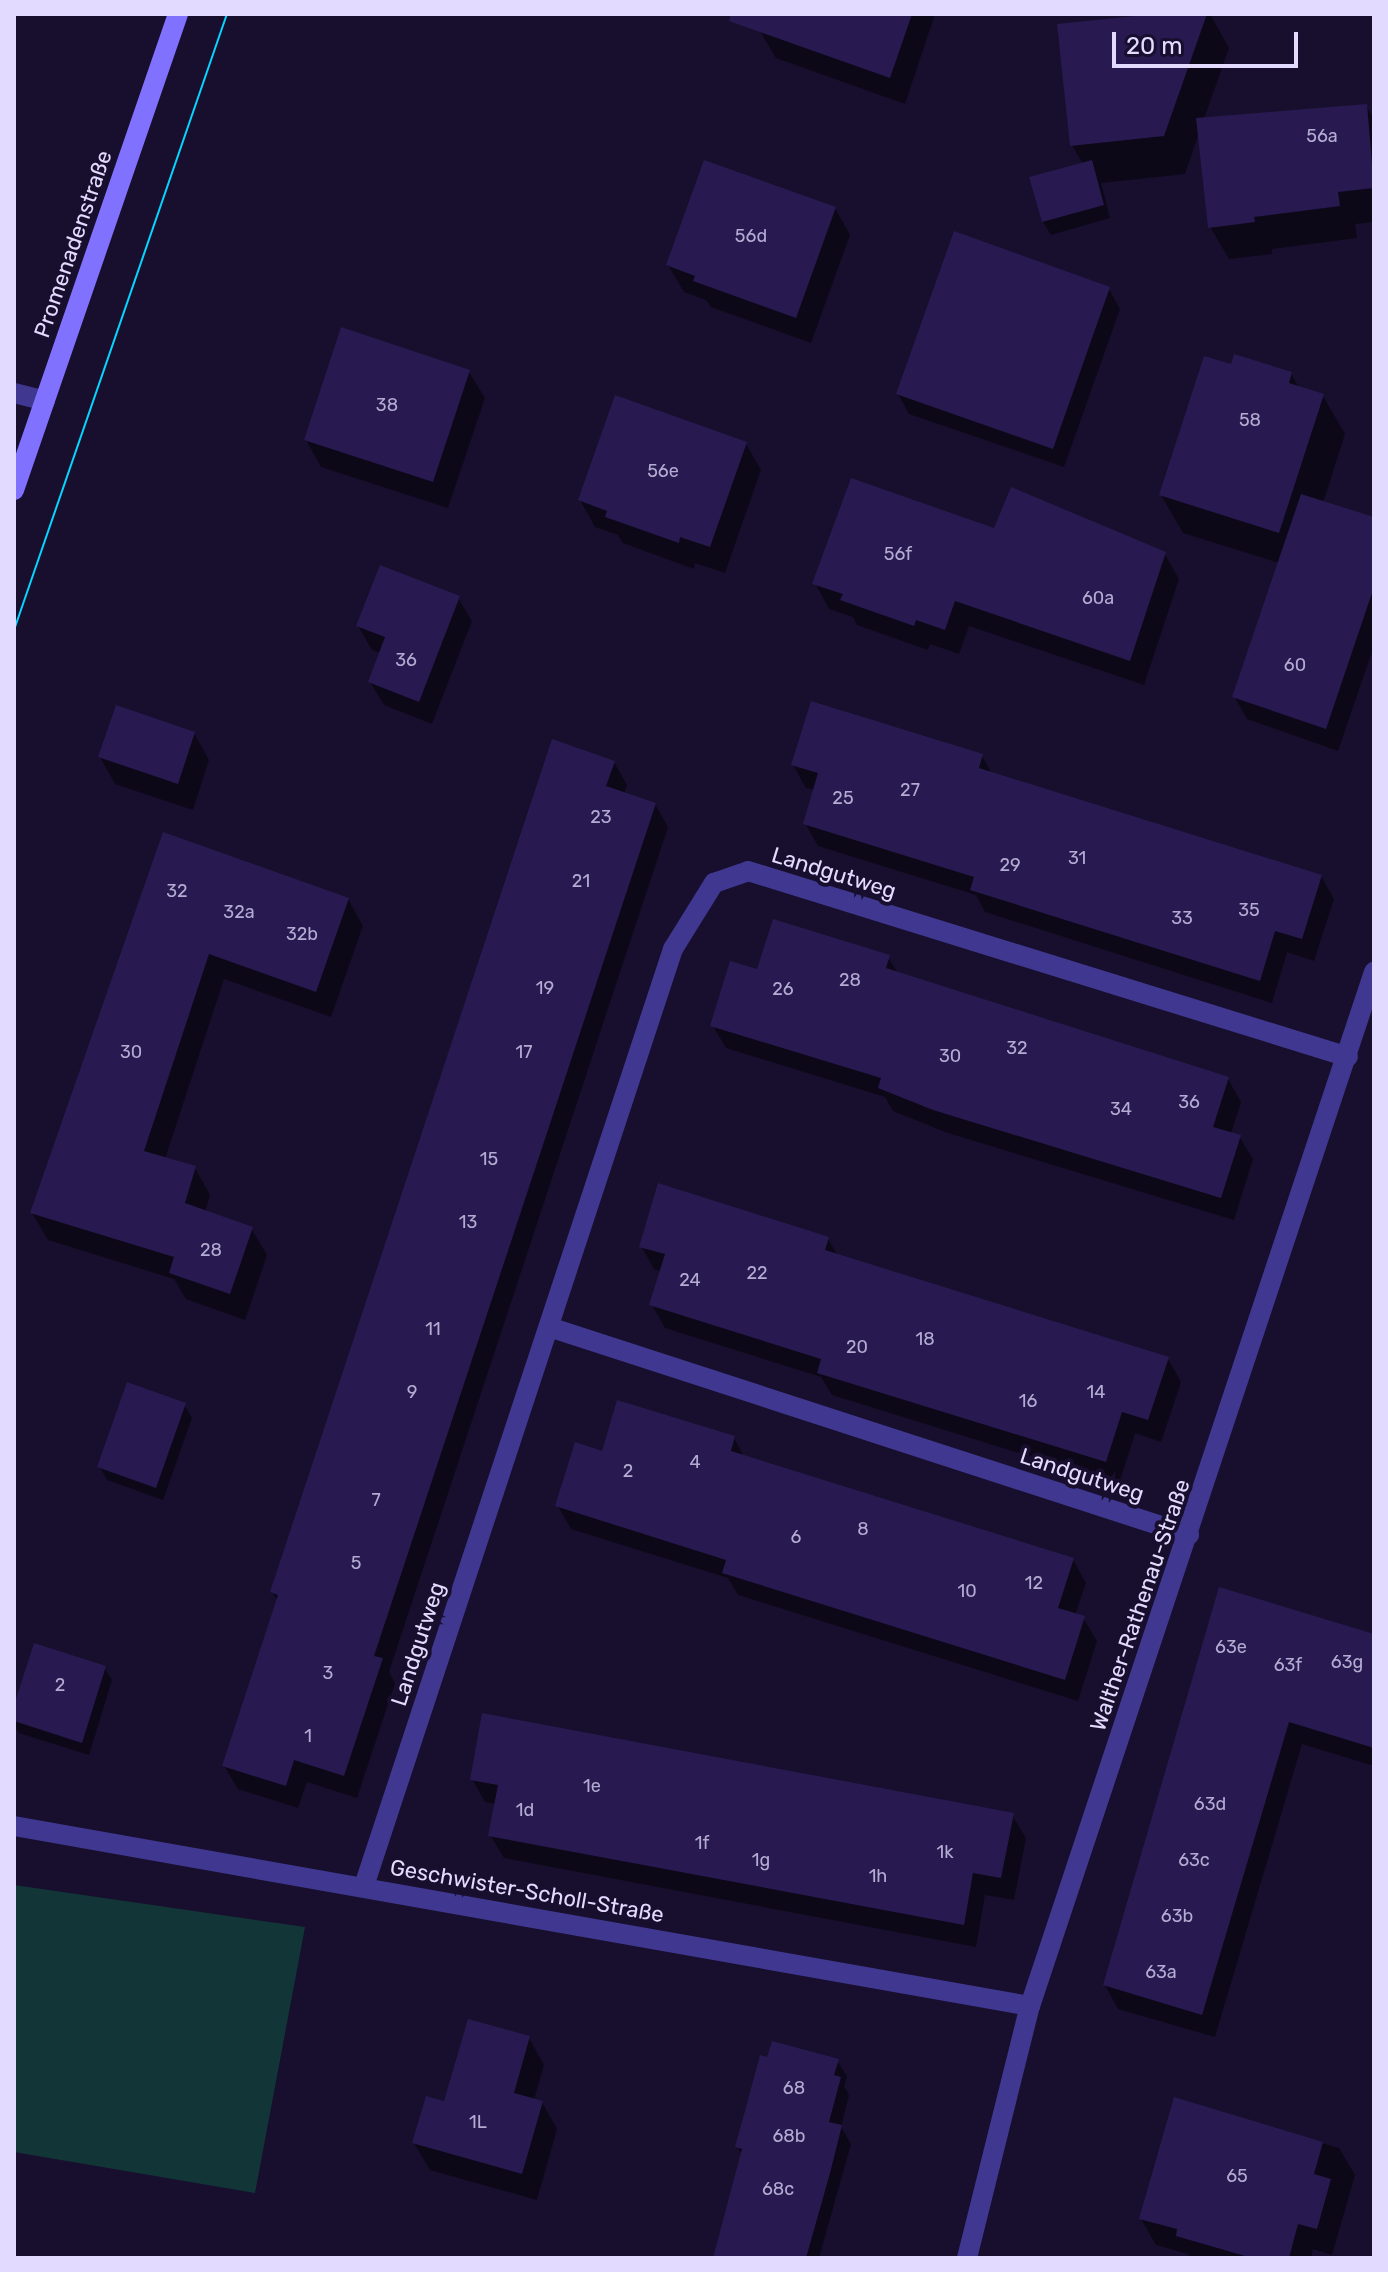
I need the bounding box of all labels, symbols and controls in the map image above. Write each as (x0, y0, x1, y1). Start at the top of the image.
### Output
scale bar (1116, 16, 1302, 66)
text: 20 m (1126, 32, 1183, 60)
house number: 56a (1306, 125, 1338, 147)
street label: Promenadenstraße (29, 147, 117, 341)
house number: 56d (735, 225, 767, 247)
house number: 38 (376, 394, 398, 416)
house number: 58 (1239, 409, 1261, 431)
house number: 56e (647, 460, 679, 482)
house number: 56f (884, 543, 912, 565)
house number: 60a (1082, 587, 1114, 609)
house number: 36 (395, 649, 417, 671)
house number: 60 (1284, 654, 1306, 676)
house number: 27 (900, 779, 920, 801)
house number: 25 (832, 787, 854, 809)
house number: 23 (590, 806, 612, 828)
street label: Landgutweg (769, 842, 899, 904)
house number: 31 (1068, 847, 1086, 869)
house number: 29 (999, 854, 1021, 876)
house number: 21 (572, 870, 590, 892)
house number: 32 (166, 880, 188, 902)
house number: 35 (1238, 899, 1260, 921)
house number: 32a (223, 901, 255, 923)
house number: 33 (1171, 907, 1193, 929)
house number: 32b (286, 923, 318, 945)
house number: 28 (839, 969, 861, 991)
house number: 19 (536, 977, 554, 999)
house number: 26 (772, 978, 794, 1000)
house number: 32 (1006, 1037, 1028, 1059)
house number: 30 (120, 1041, 142, 1063)
house number: 17 (516, 1041, 532, 1063)
house number: 30 (939, 1045, 961, 1067)
house number: 36 (1178, 1091, 1200, 1113)
house number: 34 (1110, 1098, 1132, 1120)
house number: 15 (480, 1148, 498, 1170)
house number: 13 (459, 1211, 477, 1233)
house number: 28 (200, 1239, 222, 1261)
house number: 22 (746, 1262, 768, 1284)
house number: 24 (679, 1269, 701, 1291)
house number: 11 (425, 1318, 441, 1340)
house number: 18 (915, 1328, 935, 1350)
house number: 20 (846, 1336, 868, 1358)
house number: 9 (407, 1381, 417, 1403)
house number: 14 (1087, 1381, 1105, 1403)
house number: 16 (1019, 1390, 1037, 1412)
street label: Landgutweg (1017, 1443, 1147, 1507)
house number: 4 (689, 1451, 701, 1473)
house number: 2 (623, 1460, 633, 1482)
street label: Walther-Rathenau-Straße (1084, 1476, 1196, 1734)
house number: 7 (371, 1489, 381, 1511)
house number: 8 (857, 1518, 869, 1540)
house number: 6 (791, 1526, 801, 1548)
house number: 5 (351, 1552, 361, 1574)
house number: 12 (1025, 1572, 1043, 1594)
street label: Landgutweg (386, 1579, 450, 1709)
house number: 10 (957, 1580, 977, 1602)
house number: 63e (1215, 1636, 1247, 1658)
house number: 63g (1331, 1651, 1363, 1673)
house number: 63f (1274, 1654, 1302, 1676)
house number: 3 (323, 1662, 333, 1684)
house number: 2 (55, 1674, 65, 1696)
house number: 1 (304, 1725, 312, 1747)
house number: 1e (583, 1775, 601, 1797)
house number: 63d (1194, 1793, 1226, 1815)
house number: 1d (516, 1799, 534, 1821)
house number: 1f (695, 1832, 709, 1854)
house number: 1k (937, 1841, 953, 1863)
house number: 1g (752, 1849, 770, 1871)
house number: 63c (1178, 1849, 1210, 1871)
street label: Geschwister-Scholl-Straße (388, 1854, 666, 1928)
house number: 1h (869, 1865, 887, 1887)
house number: 63b (1161, 1905, 1193, 1927)
house number: 63a (1145, 1961, 1177, 1983)
house number: 68 (783, 2077, 805, 2099)
house number: 1L (469, 2111, 487, 2133)
house number: 68b (772, 2125, 806, 2147)
house number: 65 (1226, 2165, 1248, 2187)
house number: 68c (762, 2178, 794, 2200)

